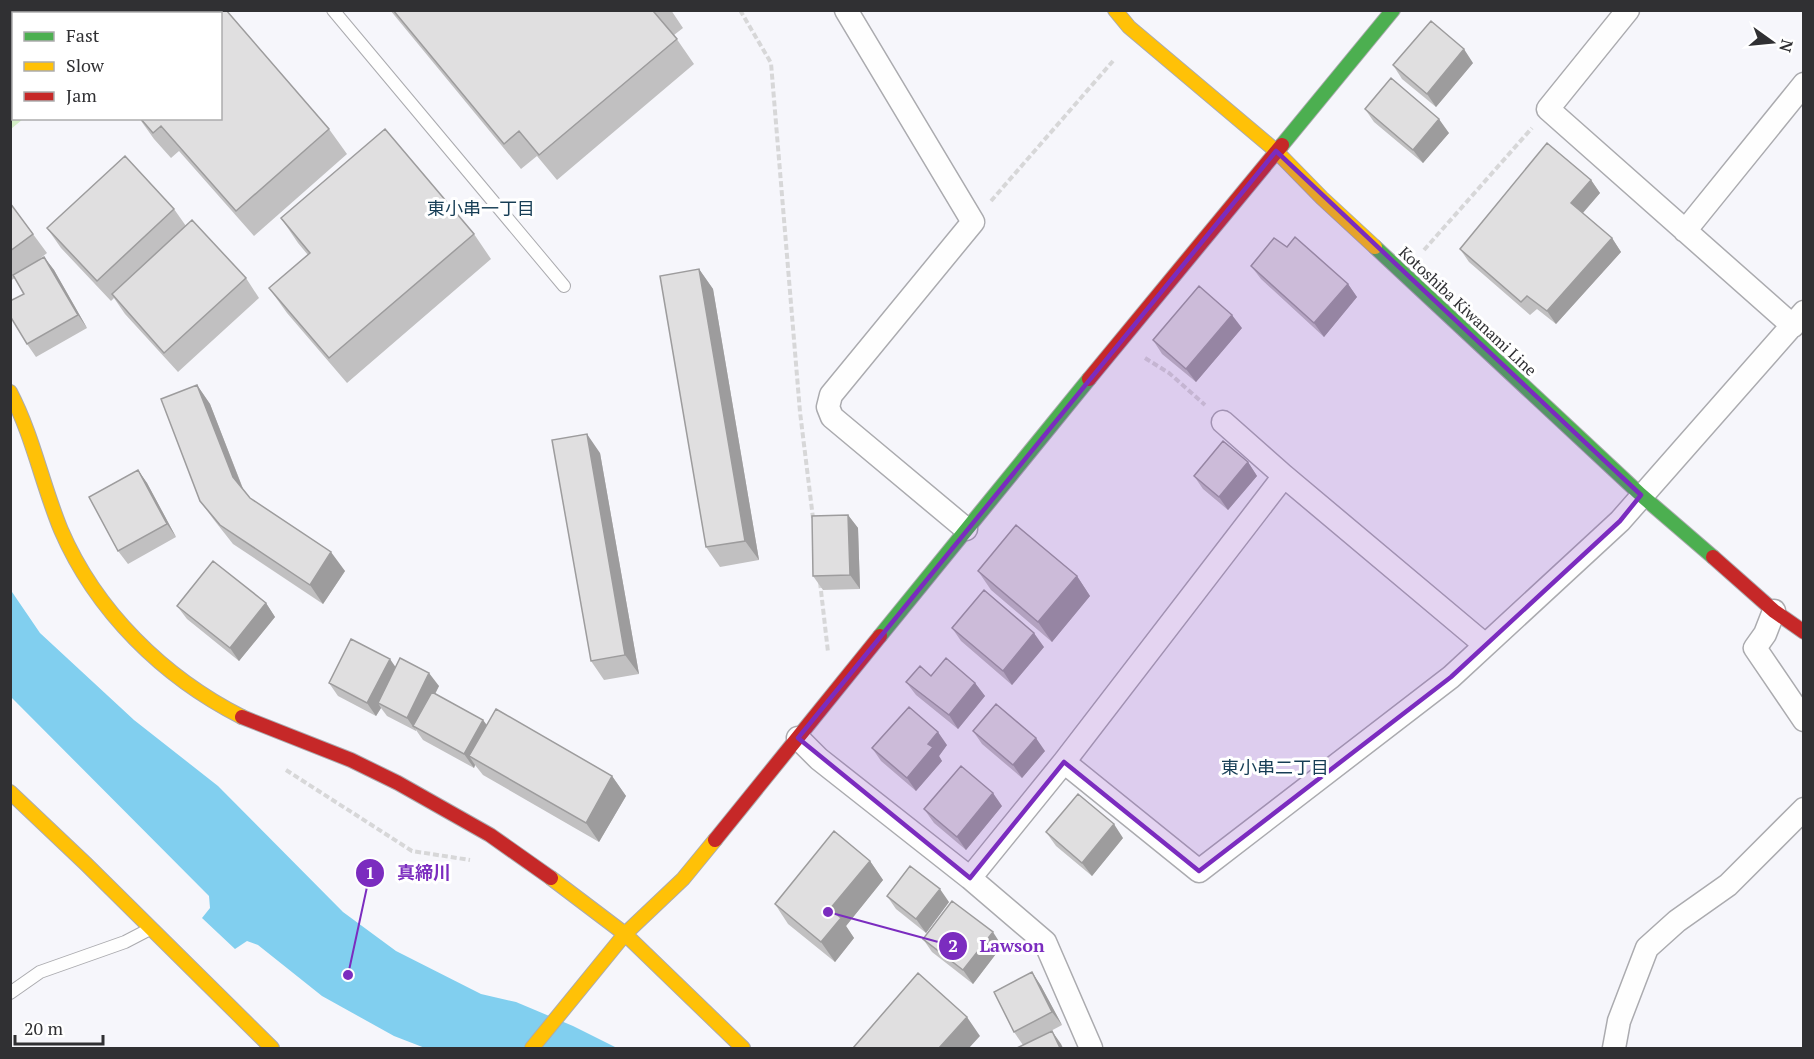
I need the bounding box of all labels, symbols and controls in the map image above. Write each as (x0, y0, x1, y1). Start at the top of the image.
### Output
legend (12, 12, 222, 120)
north arrow (1742, 12, 1802, 72)
text: Fast (66, 23, 100, 47)
text: N (1774, 37, 1799, 55)
text: Slow (66, 53, 105, 77)
text: Jam (66, 83, 97, 107)
district label: 東小串一丁目 (427, 196, 535, 220)
street label: Kotoshiba Kiwanami Line (1394, 241, 1542, 381)
district label: 東小串二丁目 (1221, 755, 1329, 779)
callout: 真締川 (355, 855, 463, 891)
text: 1 (365, 860, 375, 884)
text: 真締川 (397, 860, 451, 884)
callout: Lawson (938, 928, 1057, 964)
text: 2 (948, 933, 958, 957)
text: Lawson (979, 933, 1045, 957)
scale bar (15, 1008, 104, 1046)
text: 20 m (24, 1016, 64, 1040)

